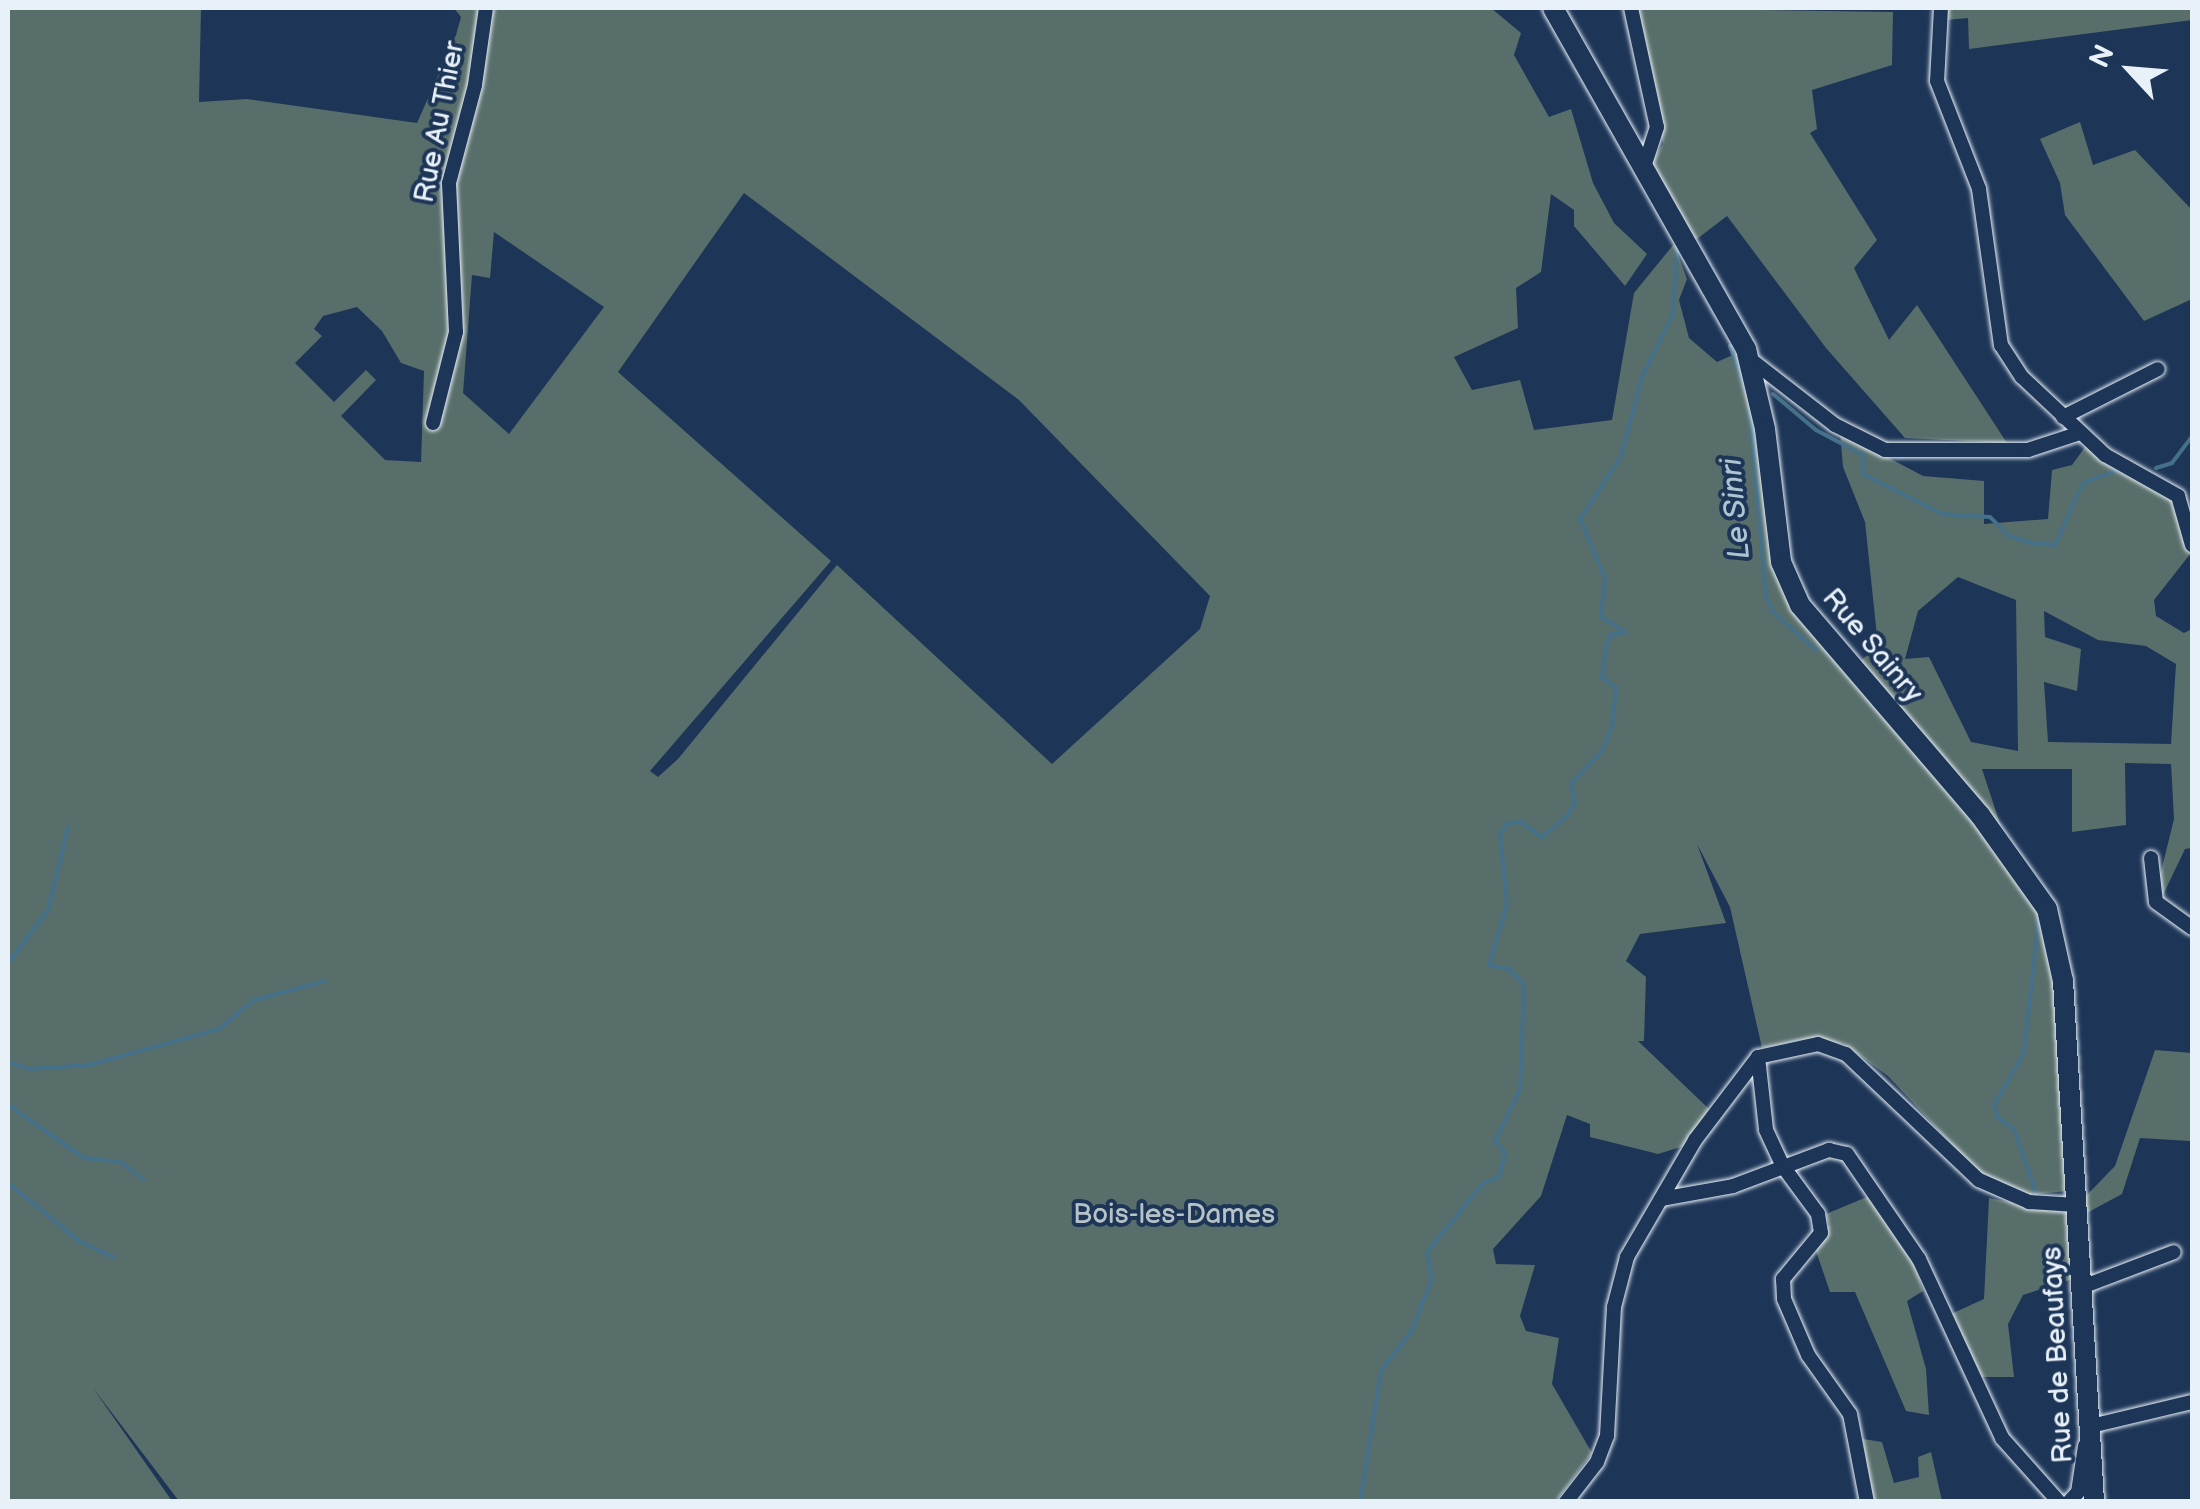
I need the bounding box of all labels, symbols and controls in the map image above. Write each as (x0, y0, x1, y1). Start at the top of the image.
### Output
north arrow (2080, 20, 2180, 120)
street label: Rue Au Thier (408, 38, 472, 206)
text: N (2083, 40, 2122, 73)
water label: Le Sinri (1714, 457, 1758, 561)
street label: Rue Sainry (1814, 582, 1930, 710)
park label: Bois-les-Dames (1073, 1198, 1275, 1232)
street label: Rue de Beaufays (2036, 1246, 2080, 1464)

